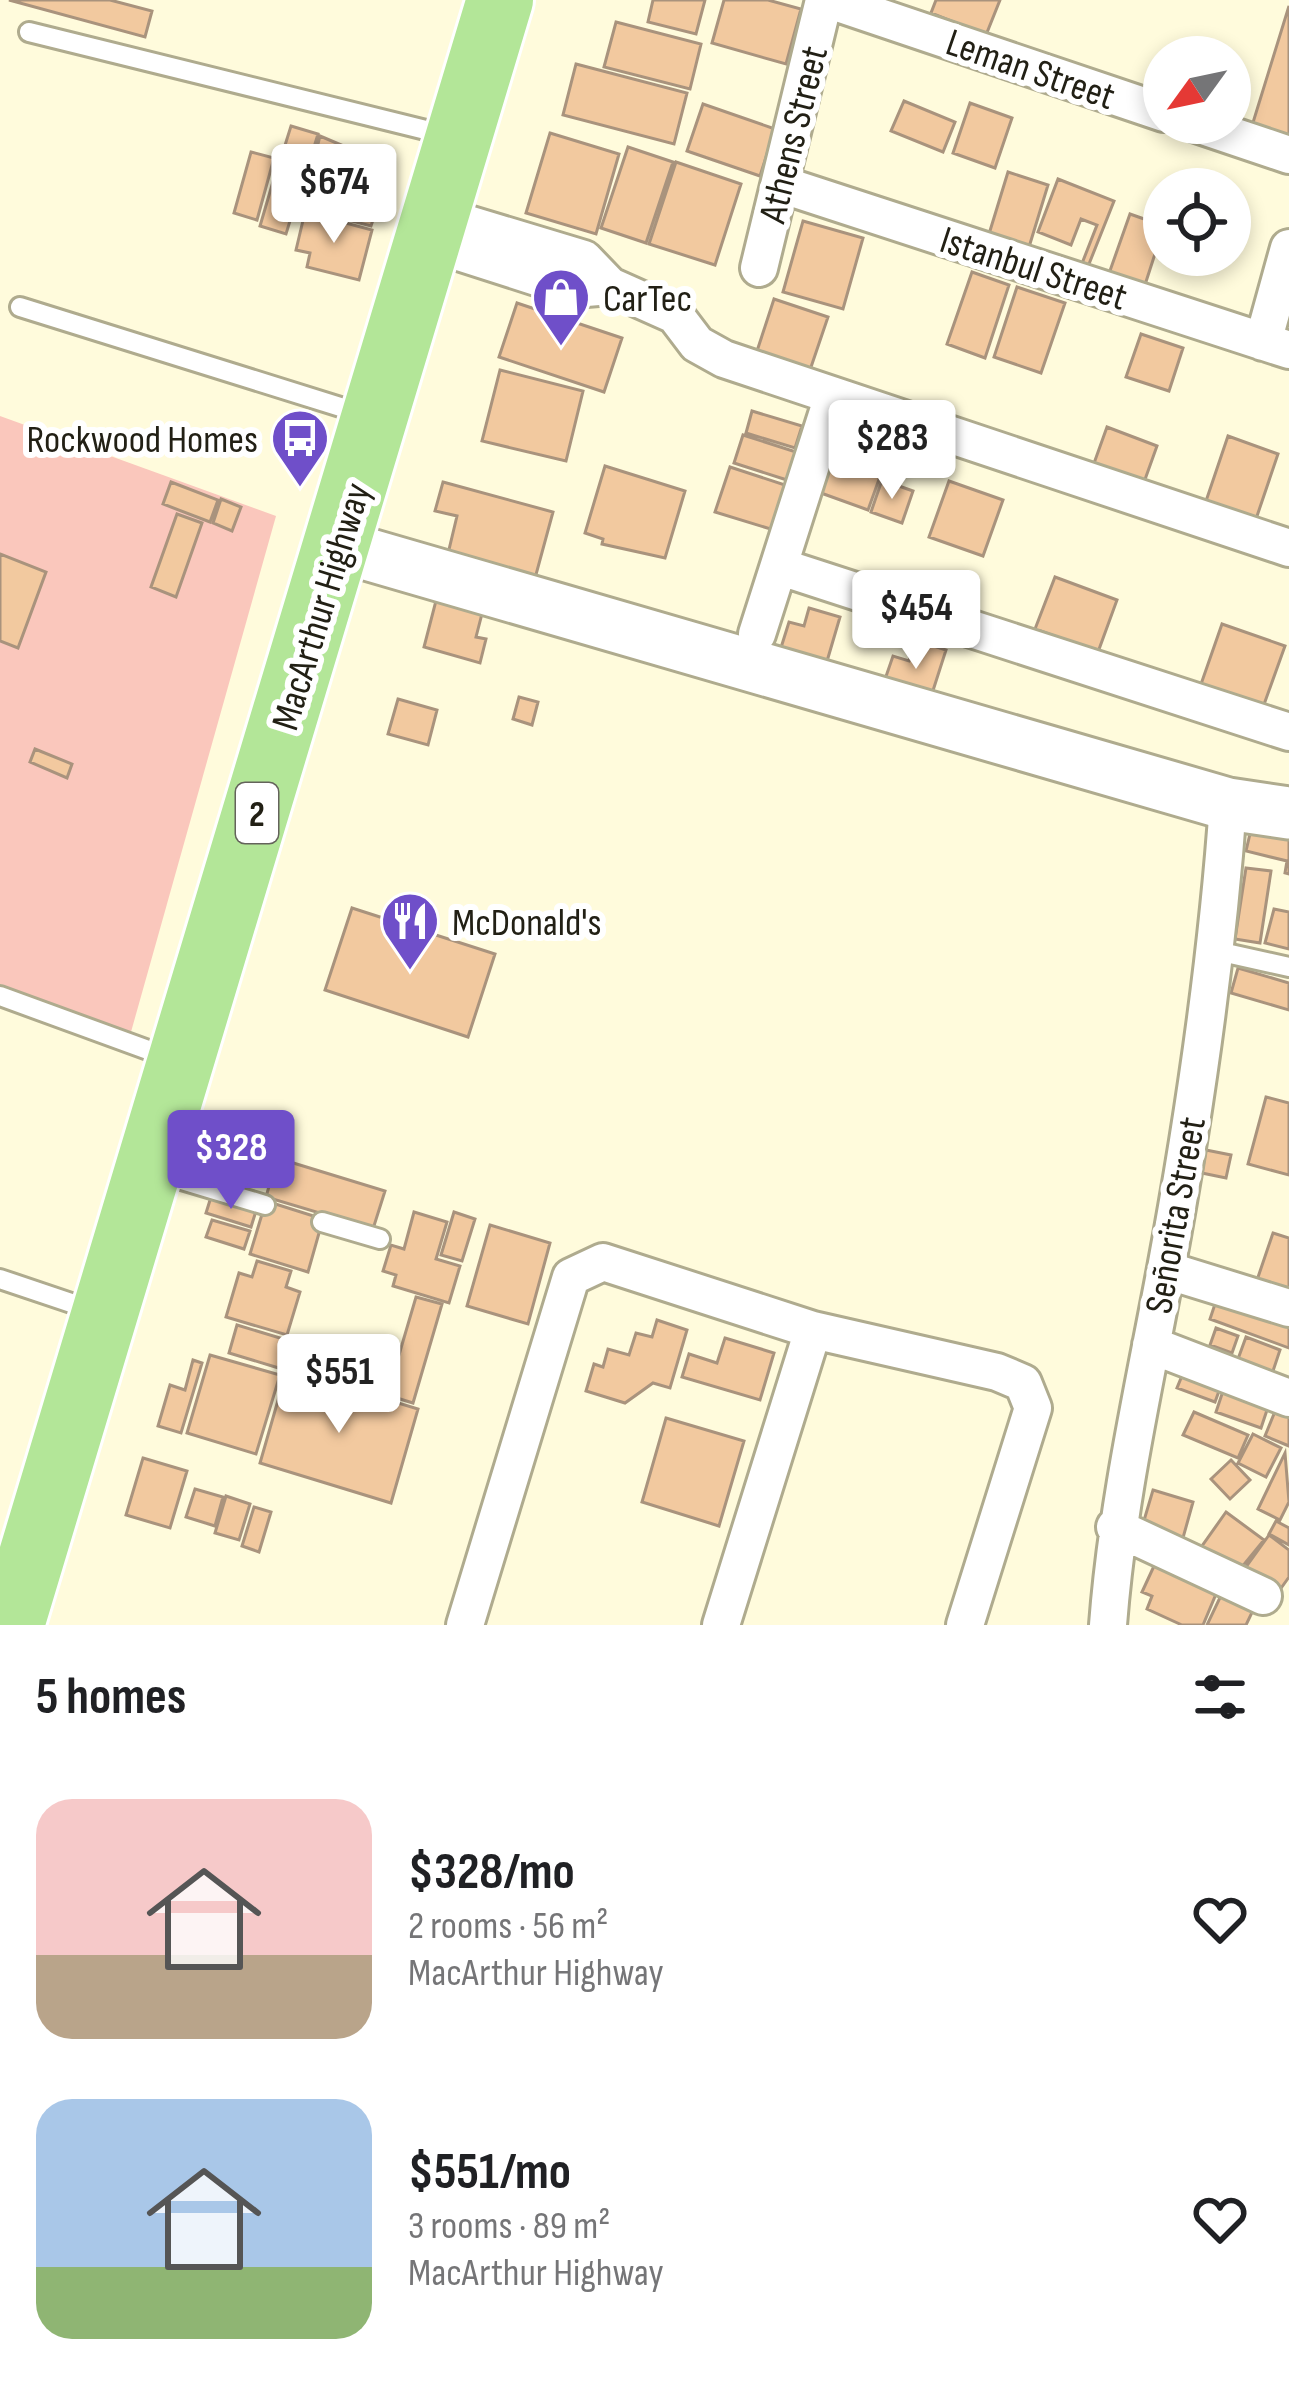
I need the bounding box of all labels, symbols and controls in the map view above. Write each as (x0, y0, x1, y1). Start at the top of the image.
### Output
street label: Leman Street (940, 20, 1121, 121)
north arrow (1143, 36, 1251, 144)
map controls (1143, 36, 1251, 276)
street label: Athens Street (750, 41, 839, 229)
pin: $674 (263, 144, 405, 246)
text: $674 (298, 159, 370, 206)
button: locate (1143, 168, 1251, 276)
street label: Istanbul Street (934, 217, 1133, 322)
shop icon: CarTec (530, 266, 592, 348)
place label: CarTec (603, 276, 692, 323)
pin: $283 (821, 400, 963, 502)
bus stop icon: Rockwood Homes (269, 407, 331, 489)
text: $283 (856, 415, 928, 462)
place label: Rockwood Homes (26, 417, 258, 464)
street label: MacArthur Highway (263, 478, 382, 736)
pin: $454 (845, 570, 987, 672)
text: $454 (879, 585, 953, 632)
road number: 2 (236, 783, 278, 843)
restaurant icon: McDonald's (379, 890, 441, 972)
place label: McDonald's (452, 900, 602, 947)
pin: $328 (160, 1110, 302, 1212)
street label: Señorita Street (1136, 1113, 1217, 1317)
text: $328 (195, 1125, 267, 1172)
pin: $551 (268, 1334, 410, 1436)
text: $551 (304, 1349, 374, 1396)
icon: filters (1187, 1664, 1253, 1730)
text: 5 homes (36, 1667, 186, 1728)
text: $328/mo (408, 1842, 575, 1903)
icon: home (132, 1847, 276, 1991)
icon: heart (1187, 1886, 1253, 1952)
text: 2 rooms · 56 m² (408, 1903, 609, 1950)
text: MacArthur Highway (408, 1950, 664, 1997)
text: $551/mo (408, 2142, 571, 2203)
icon: home (132, 2147, 276, 2291)
icon: heart (1187, 2186, 1253, 2252)
text: 3 rooms · 89 m² (408, 2203, 610, 2250)
text: MacArthur Highway (408, 2250, 664, 2297)

